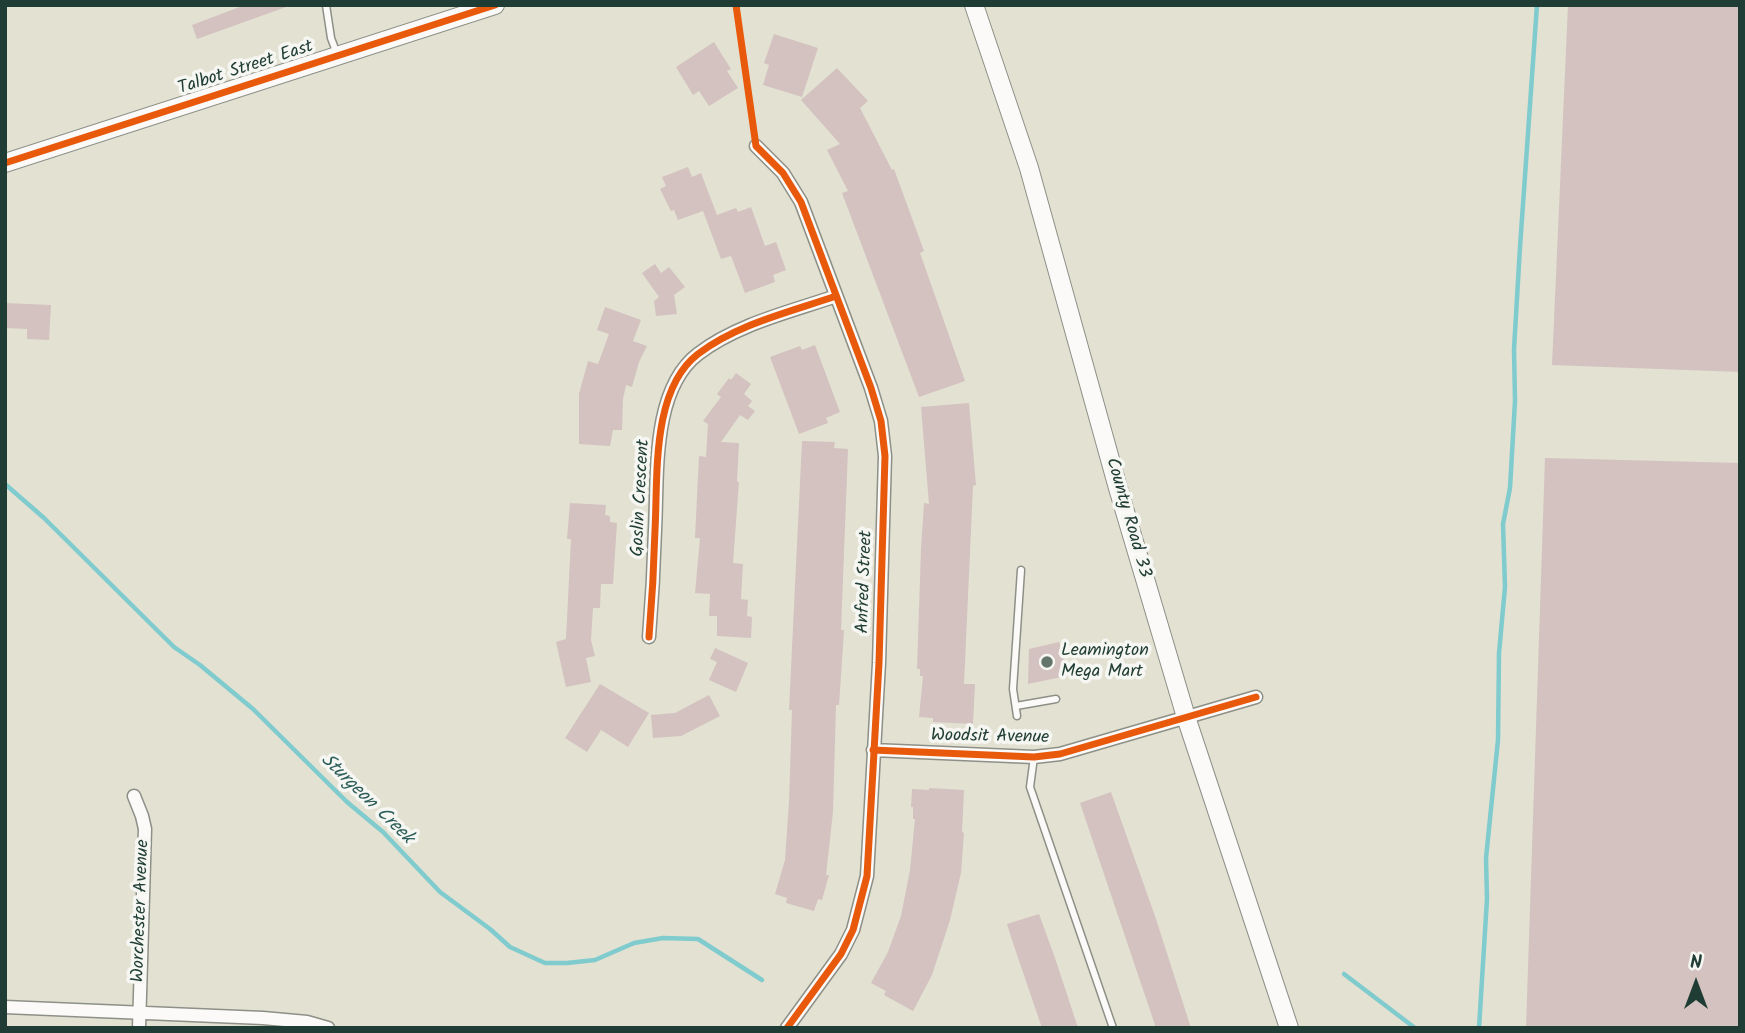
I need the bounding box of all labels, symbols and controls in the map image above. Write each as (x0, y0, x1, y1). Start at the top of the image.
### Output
street label: Talbot Street East (176, 37, 316, 101)
street label: Goslin Crescent (628, 439, 656, 557)
street label: County Road 33 (1100, 456, 1154, 580)
street label: Anfred Street (853, 530, 879, 634)
place label: Leamington Mega Mart (1061, 641, 1149, 684)
marker: Leamington Mega Mart (1039, 654, 1055, 670)
street label: Woodsit Avenue (931, 726, 1049, 750)
water label: Sturgeon Creek (315, 750, 417, 850)
street label: Worchester Avenue (129, 839, 155, 983)
text: N (1690, 948, 1702, 978)
north arrow (1661, 949, 1731, 1019)

